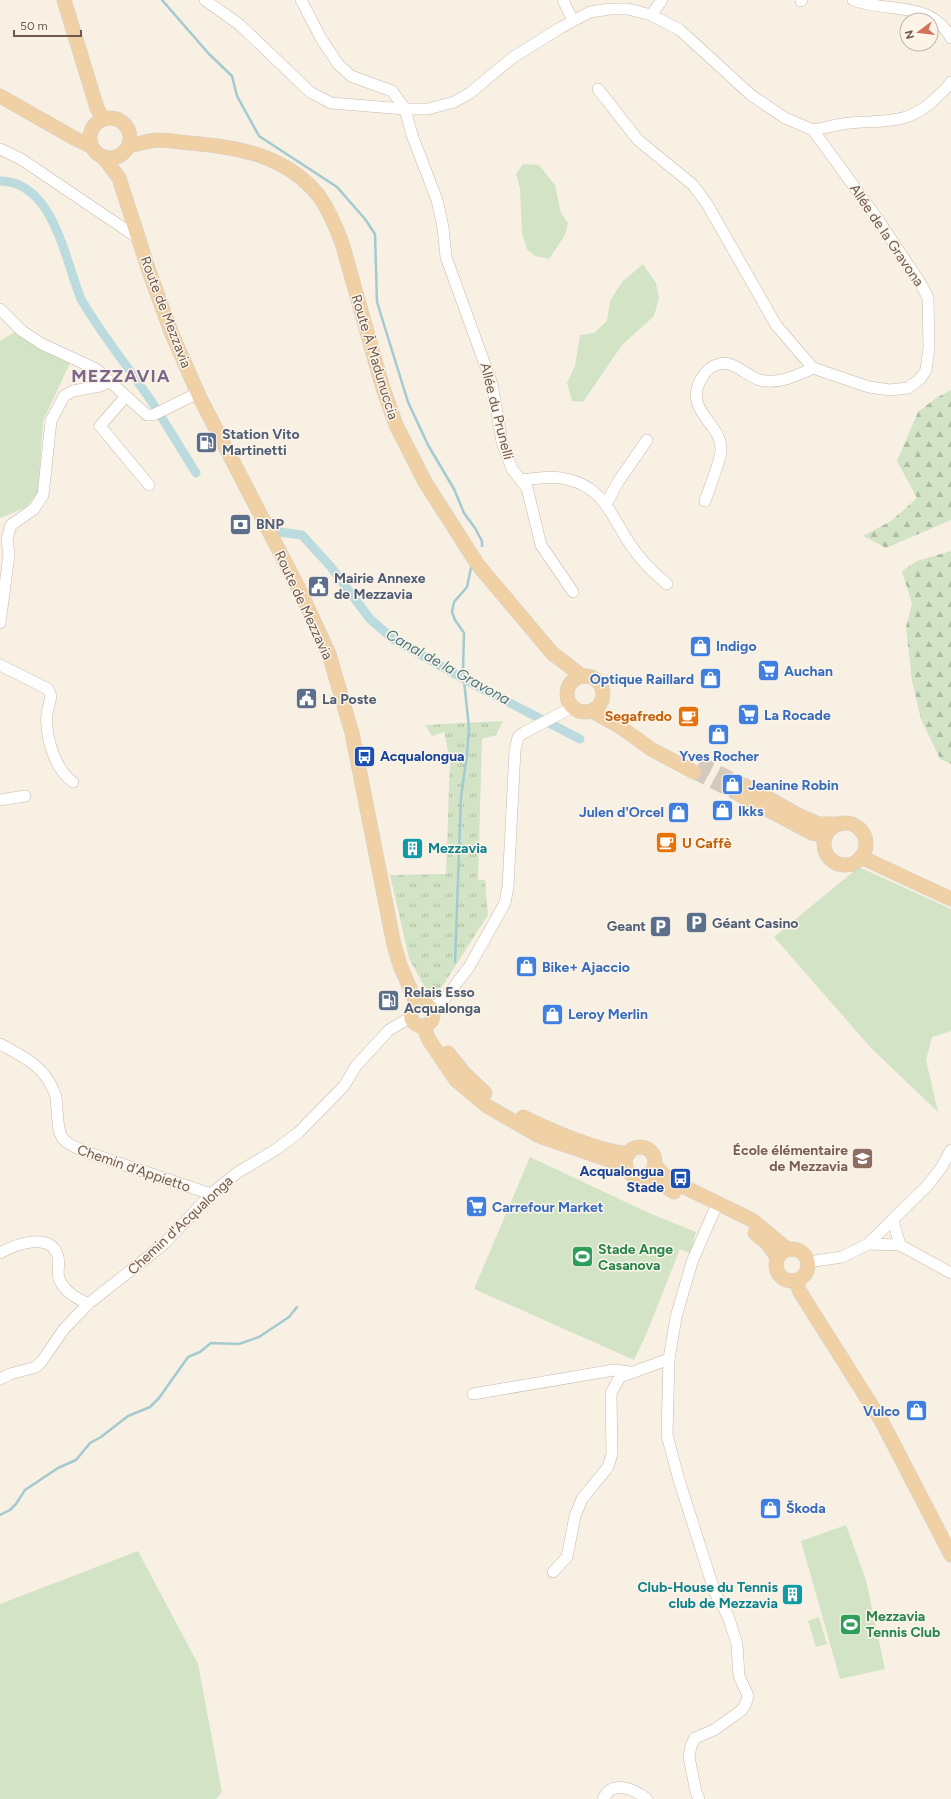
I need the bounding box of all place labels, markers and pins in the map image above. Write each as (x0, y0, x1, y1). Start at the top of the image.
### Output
place label: Station Vito Martinetti (222, 426, 300, 459)
fuel station icon: Station Vito Martinetti (194, 429, 220, 455)
bank icon: BNP (227, 511, 253, 537)
place label: BNP (256, 516, 284, 533)
place label: Mairie Annexe de Mezzavia (334, 570, 426, 603)
public building icon: Mairie Annexe de Mezzavia (306, 573, 332, 599)
shop icon: Indigo (688, 633, 714, 659)
place label: Indigo (716, 638, 757, 655)
supermarket icon: Auchan (756, 658, 782, 684)
place label: Auchan (784, 663, 833, 680)
shop icon: Optique Raillard (697, 666, 723, 692)
place label: Optique Raillard (590, 671, 694, 688)
public building icon: La Poste (294, 686, 320, 712)
place label: La Poste (322, 691, 377, 708)
supermarket icon: La Rocade (735, 702, 761, 728)
cafe icon: Segafredo (675, 703, 701, 729)
place label: La Rocade (764, 707, 831, 724)
place label: Segafredo (605, 708, 672, 725)
shop icon: Yves Rocher (706, 721, 732, 747)
bus stop icon: Acqualongua (351, 743, 377, 769)
place label: Acqualongua (380, 748, 465, 765)
place label: Yves Rocher (679, 748, 759, 765)
shop icon: Jeanine Robin (719, 772, 745, 798)
place label: Jeanine Robin (748, 777, 839, 794)
shop icon: Ikks (709, 798, 735, 824)
shop icon: Julen d'Orcel (666, 799, 692, 825)
place label: Ikks (738, 803, 764, 820)
place label: Julen d'Orcel (579, 804, 664, 821)
cafe icon: U Caffè (653, 830, 679, 856)
building icon: Mezzavia (400, 835, 426, 861)
place label: U Caffè (682, 835, 732, 852)
place label: Mezzavia (428, 840, 487, 857)
parking icon: Géant Casino (683, 910, 709, 936)
parking icon: Geant (648, 913, 674, 939)
place label: Géant Casino (712, 915, 798, 932)
place label: Geant (607, 918, 646, 935)
shop icon: Bike+ Ajaccio (513, 954, 539, 980)
place label: Bike+ Ajaccio (542, 959, 630, 976)
place label: Relais Esso Acqualonga (404, 984, 481, 1017)
fuel station icon: Relais Esso Acqualonga (376, 987, 402, 1013)
shop icon: Leroy Merlin (539, 1001, 565, 1027)
place label: Leroy Merlin (568, 1006, 648, 1023)
place label: École élémentaire de Mezzavia (733, 1142, 848, 1175)
school or university icon: École élémentaire de Mezzavia (850, 1145, 876, 1171)
place label: Acqualongua Stade (579, 1163, 664, 1196)
bus stop icon: Acqualongua Stade (667, 1166, 693, 1192)
supermarket icon: Carrefour Market (463, 1194, 489, 1220)
place label: Carrefour Market (492, 1199, 604, 1216)
place label: Stade Ange Casanova (598, 1241, 673, 1274)
sports icon: Stade Ange Casanova (569, 1244, 595, 1270)
shop icon: Vulco (903, 1398, 929, 1424)
place label: Vulco (863, 1403, 900, 1420)
shop icon: Škoda (757, 1495, 783, 1521)
place label: Škoda (786, 1500, 826, 1517)
place label: Club-House du Tennis club de Mezzavia (637, 1579, 778, 1612)
building icon: Club-House du Tennis club de Mezzavia (780, 1582, 806, 1608)
place label: Mezzavia Tennis Club (866, 1608, 940, 1641)
sports icon: Mezzavia Tennis Club (837, 1611, 863, 1637)

